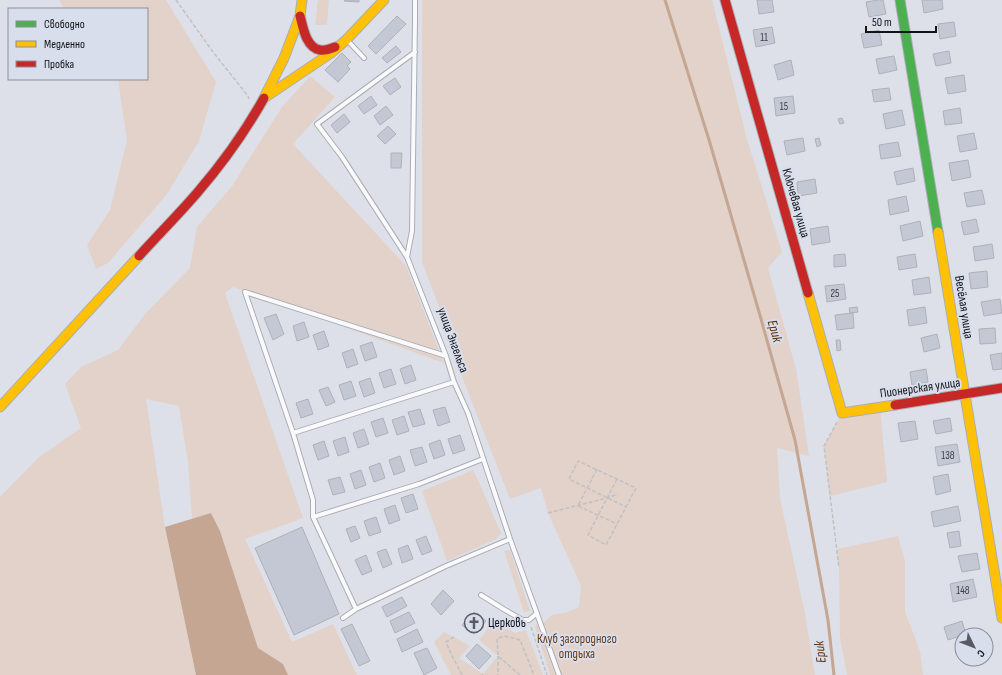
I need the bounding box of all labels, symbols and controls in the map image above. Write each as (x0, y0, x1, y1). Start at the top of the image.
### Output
legend (8, 8, 148, 80)
scale bar (866, 8, 936, 34)
text: 50 m (872, 15, 892, 30)
text: Свободно (44, 17, 85, 32)
house number: 11 (760, 31, 768, 44)
text: Медленно (44, 37, 85, 52)
text: Пробка (44, 57, 75, 72)
house number: 15 (780, 100, 788, 113)
street label: Ключевая улица (778, 167, 814, 239)
street label: Весёлая улица (951, 274, 977, 340)
house number: 25 (831, 287, 839, 300)
street label: улица Энгельса (434, 305, 472, 375)
water label: Ерик (764, 318, 786, 345)
street label: Пионерская улица (879, 374, 961, 402)
house number: 138 (941, 449, 955, 462)
house number: 148 (956, 584, 970, 597)
church icon: Церковь (463, 612, 485, 634)
place label: Церковь (488, 615, 526, 631)
north arrow (954, 627, 994, 667)
park label: Клуб загородного отдыха (537, 631, 617, 662)
water label: Ерик (810, 639, 830, 664)
text: С (974, 647, 988, 660)

